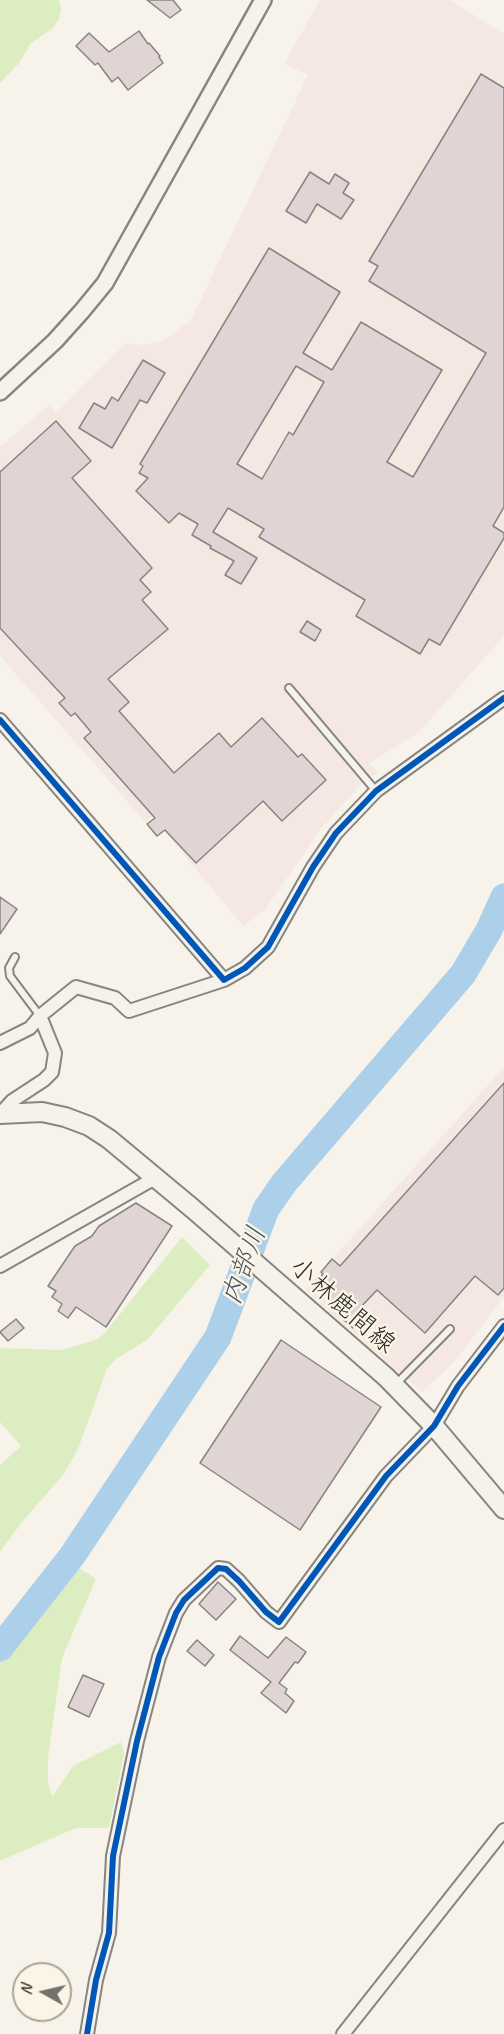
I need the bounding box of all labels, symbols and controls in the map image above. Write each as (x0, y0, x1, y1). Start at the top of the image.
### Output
water label: 内部川 (216, 1222, 274, 1310)
street label: 小林鹿間線 (283, 1252, 401, 1360)
north arrow (12, 1962, 72, 2022)
text: N (16, 1983, 37, 1996)

